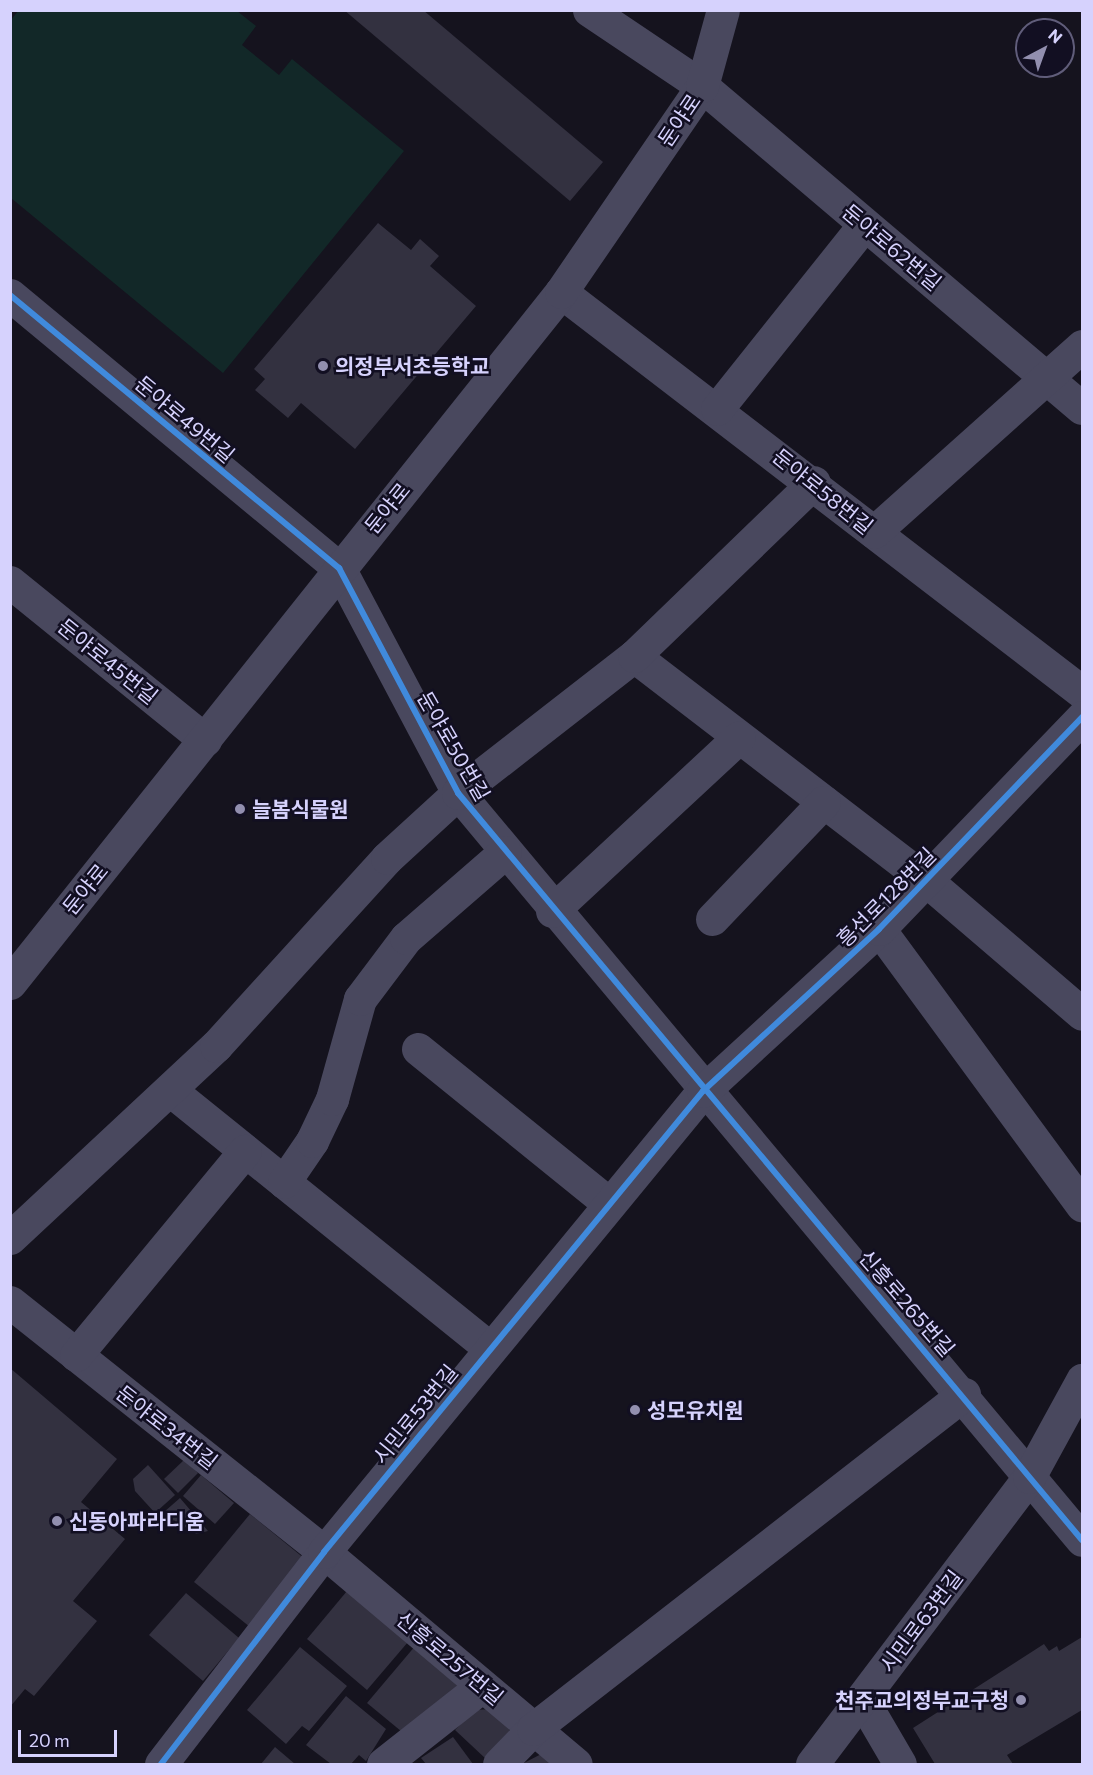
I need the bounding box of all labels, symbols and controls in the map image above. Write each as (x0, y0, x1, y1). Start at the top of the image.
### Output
north arrow (1015, 18, 1075, 78)
text: N (1045, 24, 1067, 47)
street label: 둔야로 (652, 89, 706, 151)
street label: 둔야로62번길 (838, 198, 946, 296)
place label: 의정부서초등학교 (335, 353, 490, 379)
marker: 의정부서초등학교 (316, 359, 330, 373)
street label: 둔야로49번길 (130, 370, 240, 468)
street label: 둔야로58번길 (768, 443, 878, 539)
street label: 둔야로 (359, 478, 415, 538)
street label: 둔야로45번길 (53, 613, 163, 709)
street label: 둔야로50번길 (412, 687, 496, 805)
place label: 늘봄식물원 (252, 796, 349, 822)
marker: 늘봄식물원 (233, 802, 247, 816)
street label: 흥선로128번길 (831, 842, 941, 952)
street label: 둔야로 (57, 859, 113, 919)
street label: 신흥로265번길 (854, 1245, 960, 1361)
street label: 시민로53번길 (367, 1359, 463, 1469)
street label: 둔야로34번길 (111, 1380, 223, 1474)
place label: 성모유치원 (647, 1397, 744, 1423)
marker: 성모유치원 (628, 1403, 642, 1417)
place label: 신동아파라디움 (69, 1508, 204, 1534)
marker: 신동아파라디움 (50, 1514, 64, 1528)
street label: 시민로63번길 (874, 1565, 968, 1677)
street label: 신흥로257번길 (392, 1606, 508, 1710)
place label: 천주교의정부교구청 (835, 1687, 1009, 1713)
marker: 천주교의정부교구청 (1014, 1693, 1028, 1707)
scale bar (21, 1718, 120, 1756)
text: 20 m (29, 1729, 70, 1751)

